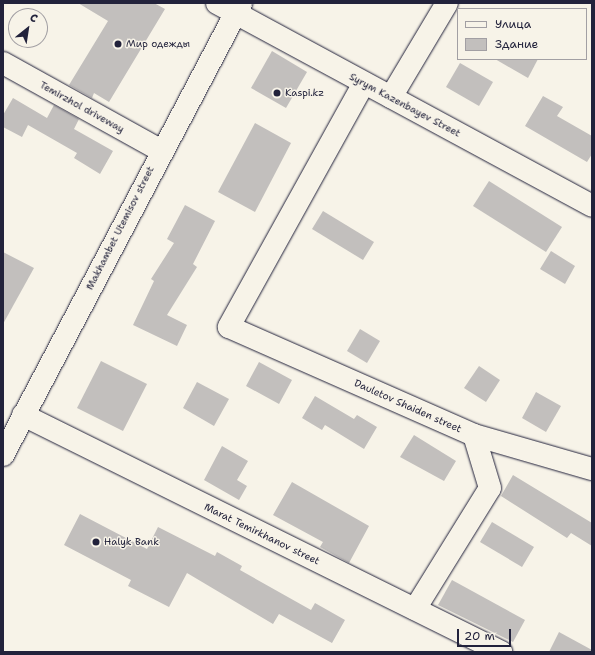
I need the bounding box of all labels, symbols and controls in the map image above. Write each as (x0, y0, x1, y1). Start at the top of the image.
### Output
north arrow (8, 8, 48, 48)
legend (457, 8, 587, 60)
text: С (27, 10, 40, 26)
text: Улица (495, 16, 531, 32)
text: Здание (495, 36, 538, 52)
place label: Мир одежды (126, 38, 190, 50)
marker: Мир одежды (113, 39, 123, 49)
street label: Syrym Kazenbayev Street (347, 71, 463, 139)
street label: Temirzhol driveway (38, 79, 126, 135)
place label: Kaspi.kz (285, 87, 324, 99)
marker: Kaspi.kz (272, 88, 282, 98)
street label: Makhambet Utemisov street (84, 164, 156, 292)
street label: Dauletov Shaiden street (352, 377, 464, 435)
street label: Marat Temirkhanov street (202, 501, 322, 567)
place label: Halyk Bank (104, 536, 159, 548)
marker: Halyk Bank (91, 537, 101, 547)
scale bar (459, 621, 513, 647)
text: 20 m (464, 628, 495, 644)

